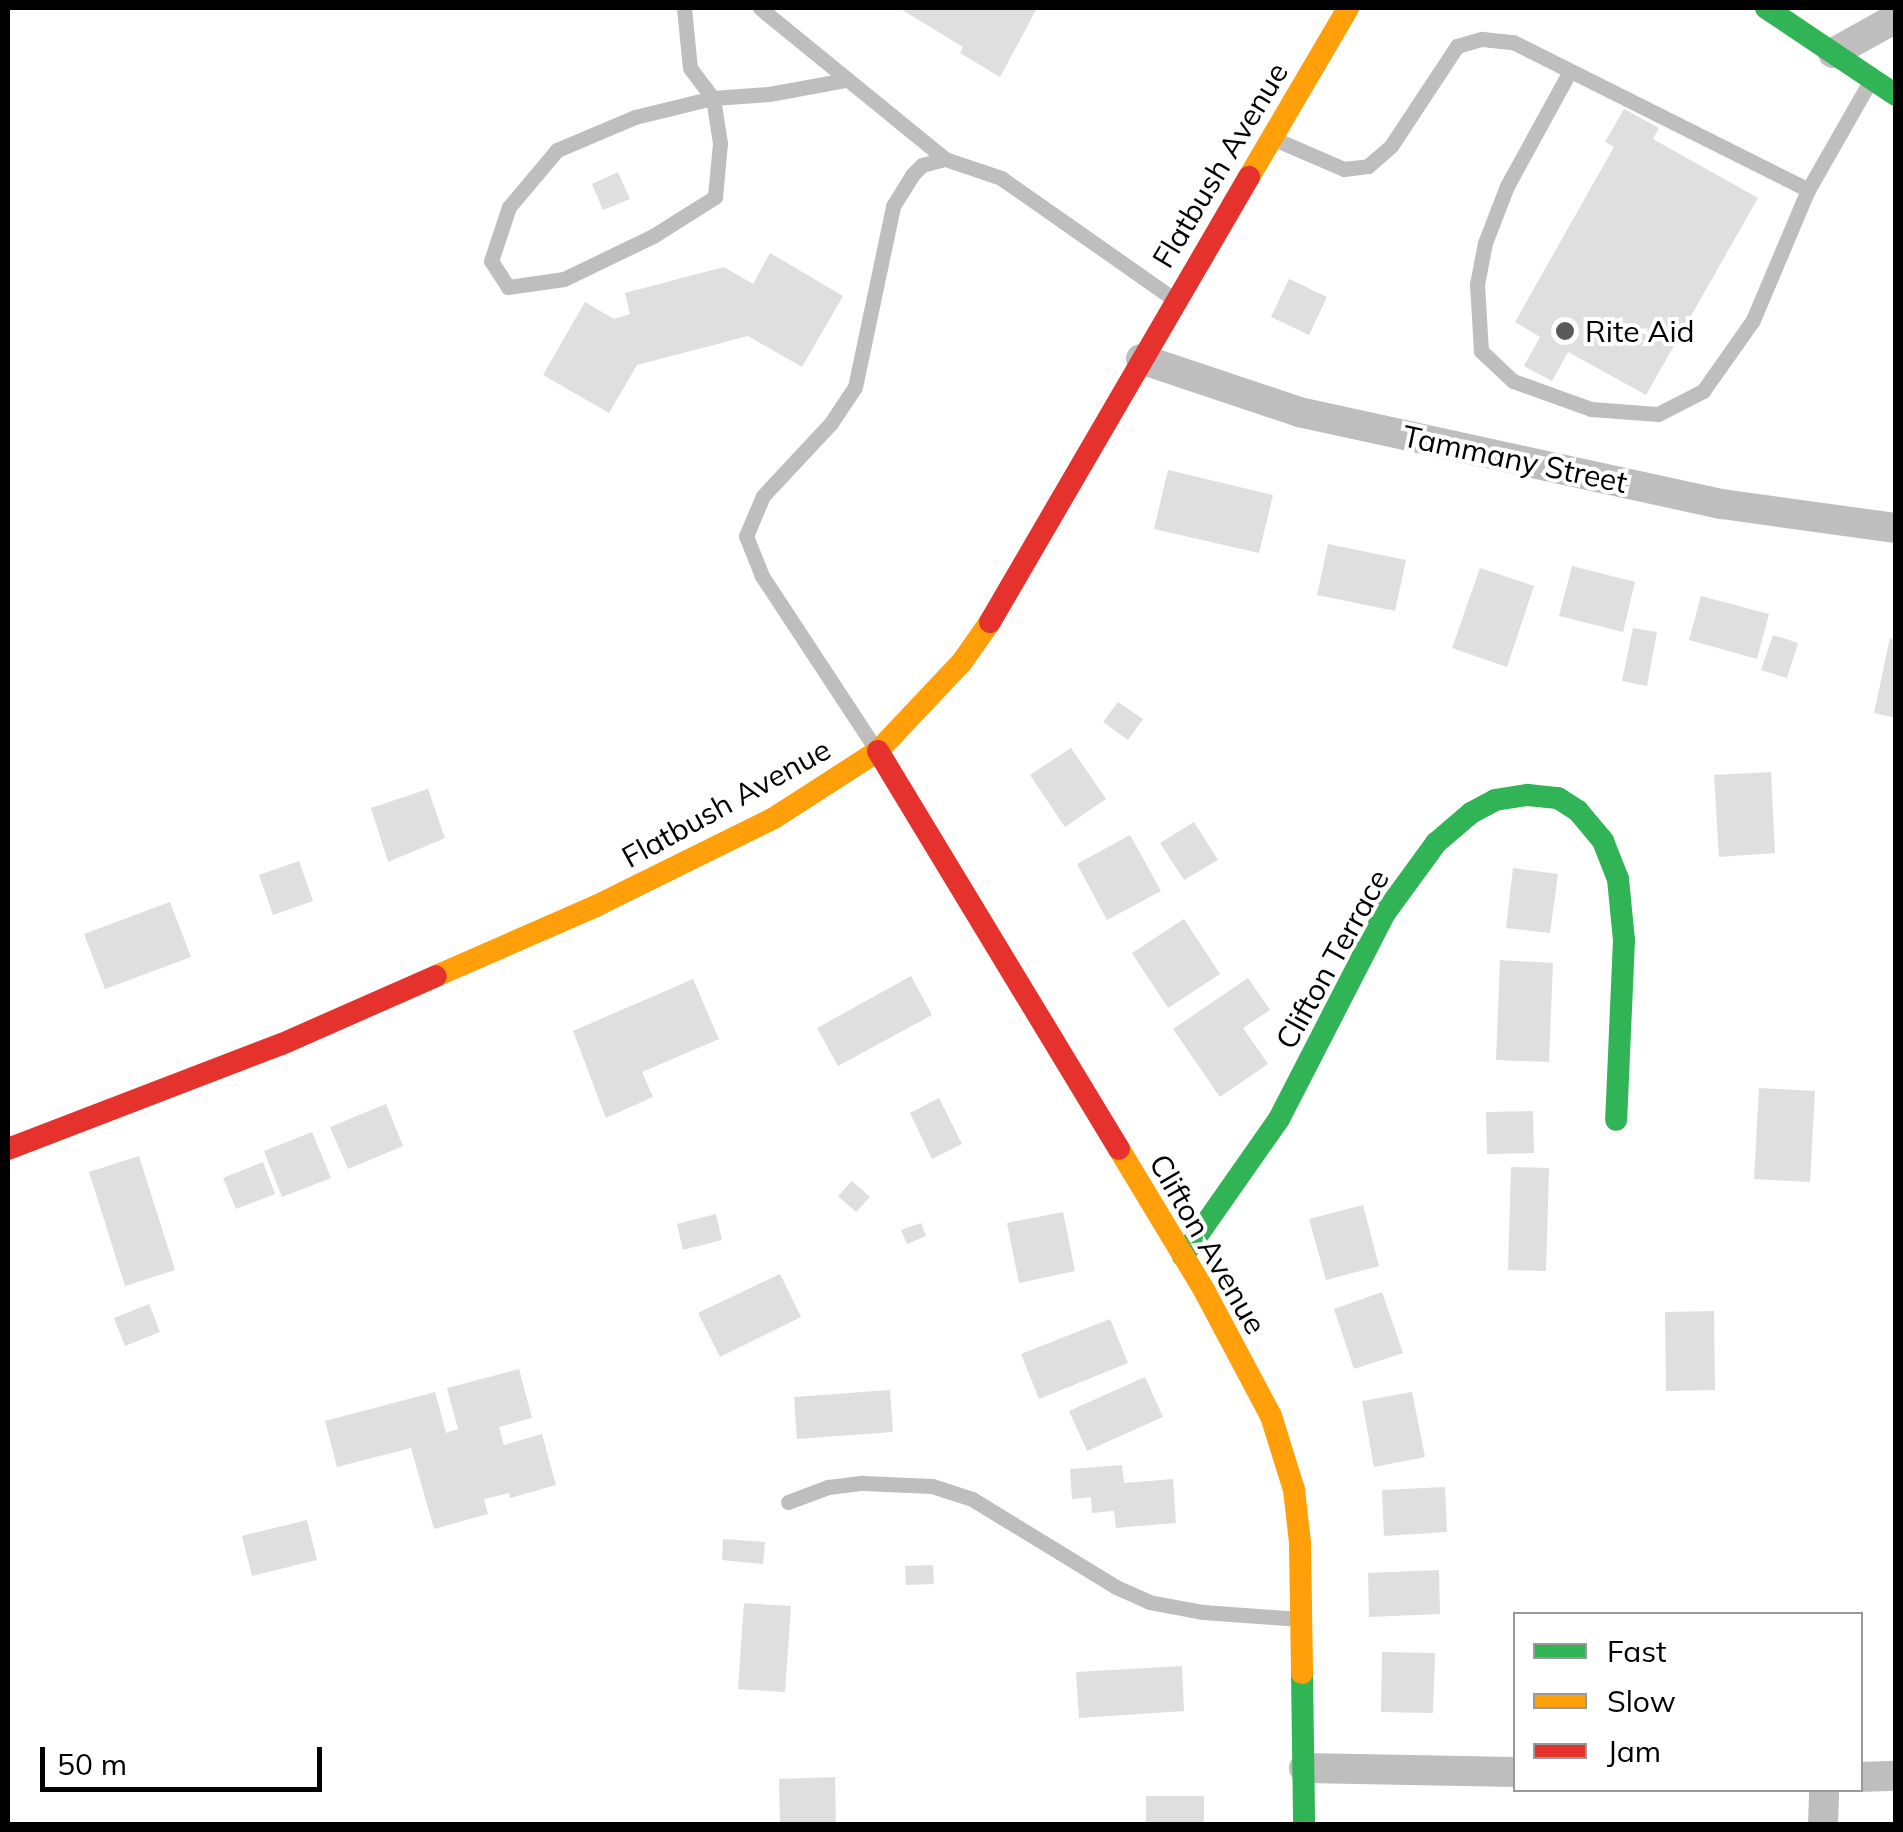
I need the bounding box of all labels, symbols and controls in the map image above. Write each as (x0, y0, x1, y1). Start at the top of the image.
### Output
street label: Flatbush Avenue (1145, 56, 1295, 274)
place label: Rite Aid (1585, 313, 1695, 349)
marker: Rite Aid (1554, 320, 1576, 342)
street label: Tammany Street (1399, 418, 1631, 500)
street label: Flatbush Avenue (616, 731, 836, 875)
street label: Clifton Terrace (1268, 863, 1396, 1055)
street label: Clifton Avenue (1142, 1148, 1274, 1340)
legend (1513, 1612, 1863, 1792)
text: Fast (1607, 1632, 1667, 1670)
text: Slow (1607, 1682, 1676, 1720)
scale bar (45, 1727, 328, 1789)
text: Jam (1607, 1732, 1661, 1770)
text: 50 m (57, 1745, 127, 1783)

